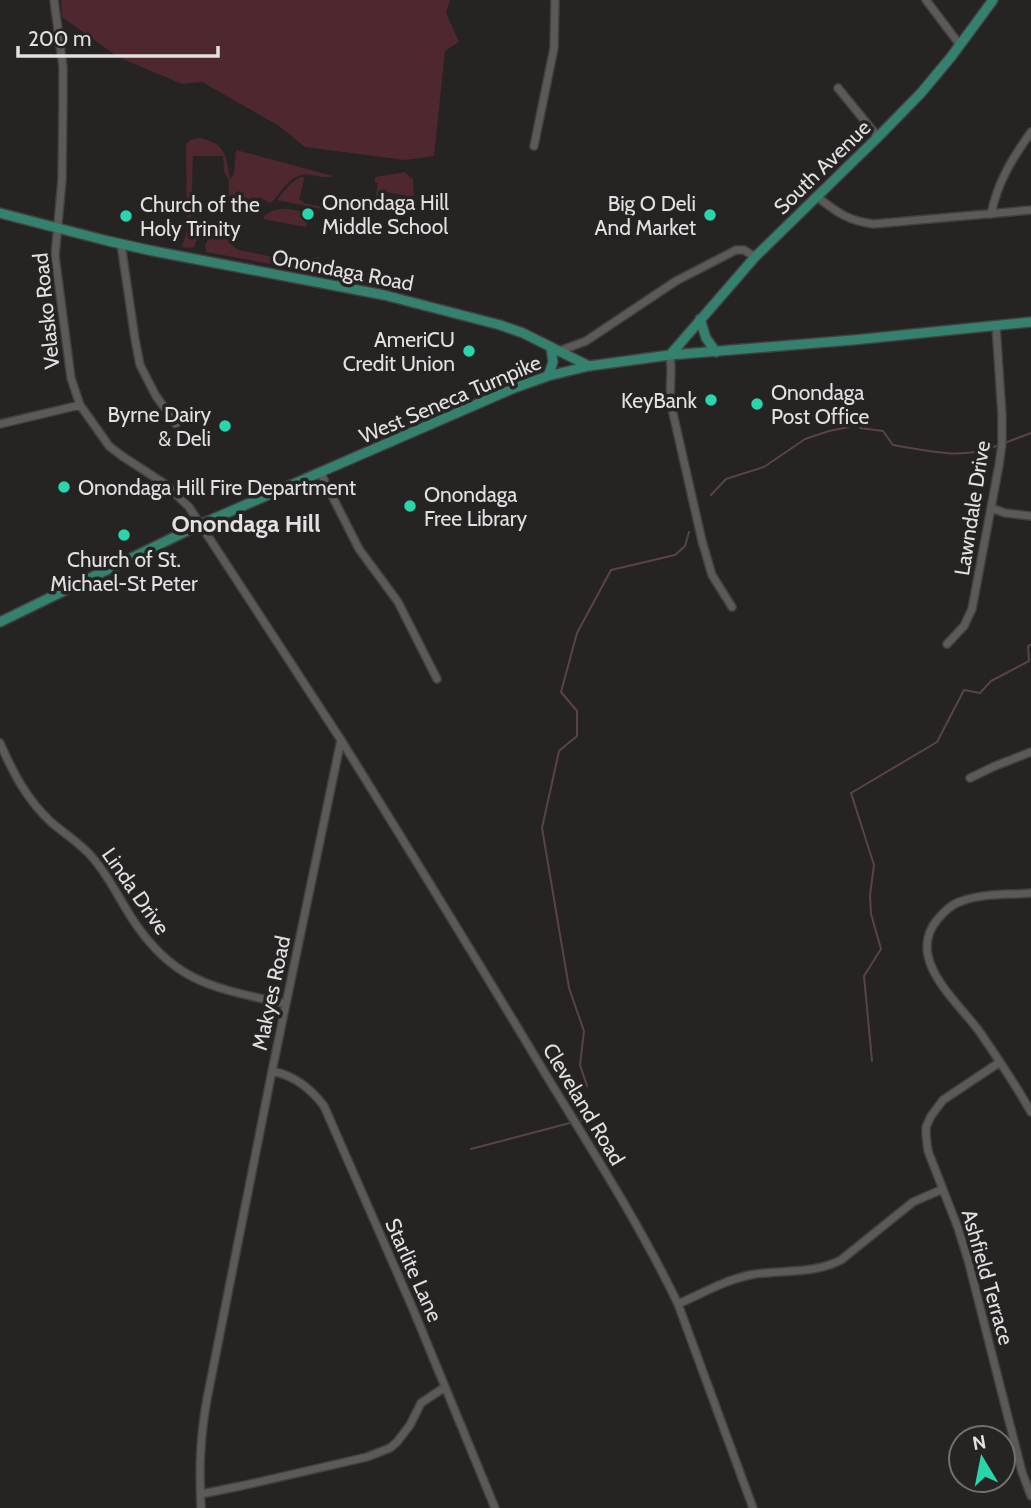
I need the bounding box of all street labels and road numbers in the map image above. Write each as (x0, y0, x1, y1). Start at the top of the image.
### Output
street label: South Avenue (769, 115, 876, 219)
street label: Onondaga Road (270, 244, 416, 296)
street label: Velasko Road (27, 252, 65, 370)
street label: West Seneca Turnpike (355, 349, 545, 449)
street label: Lawndale Drive (949, 438, 995, 577)
street label: Linda Drive (97, 843, 175, 939)
street label: Makyes Road (247, 933, 295, 1053)
street label: Cleveland Road (538, 1038, 630, 1170)
street label: Ashfield Terrace (957, 1206, 1019, 1348)
street label: Starlite Lane (380, 1214, 448, 1326)

